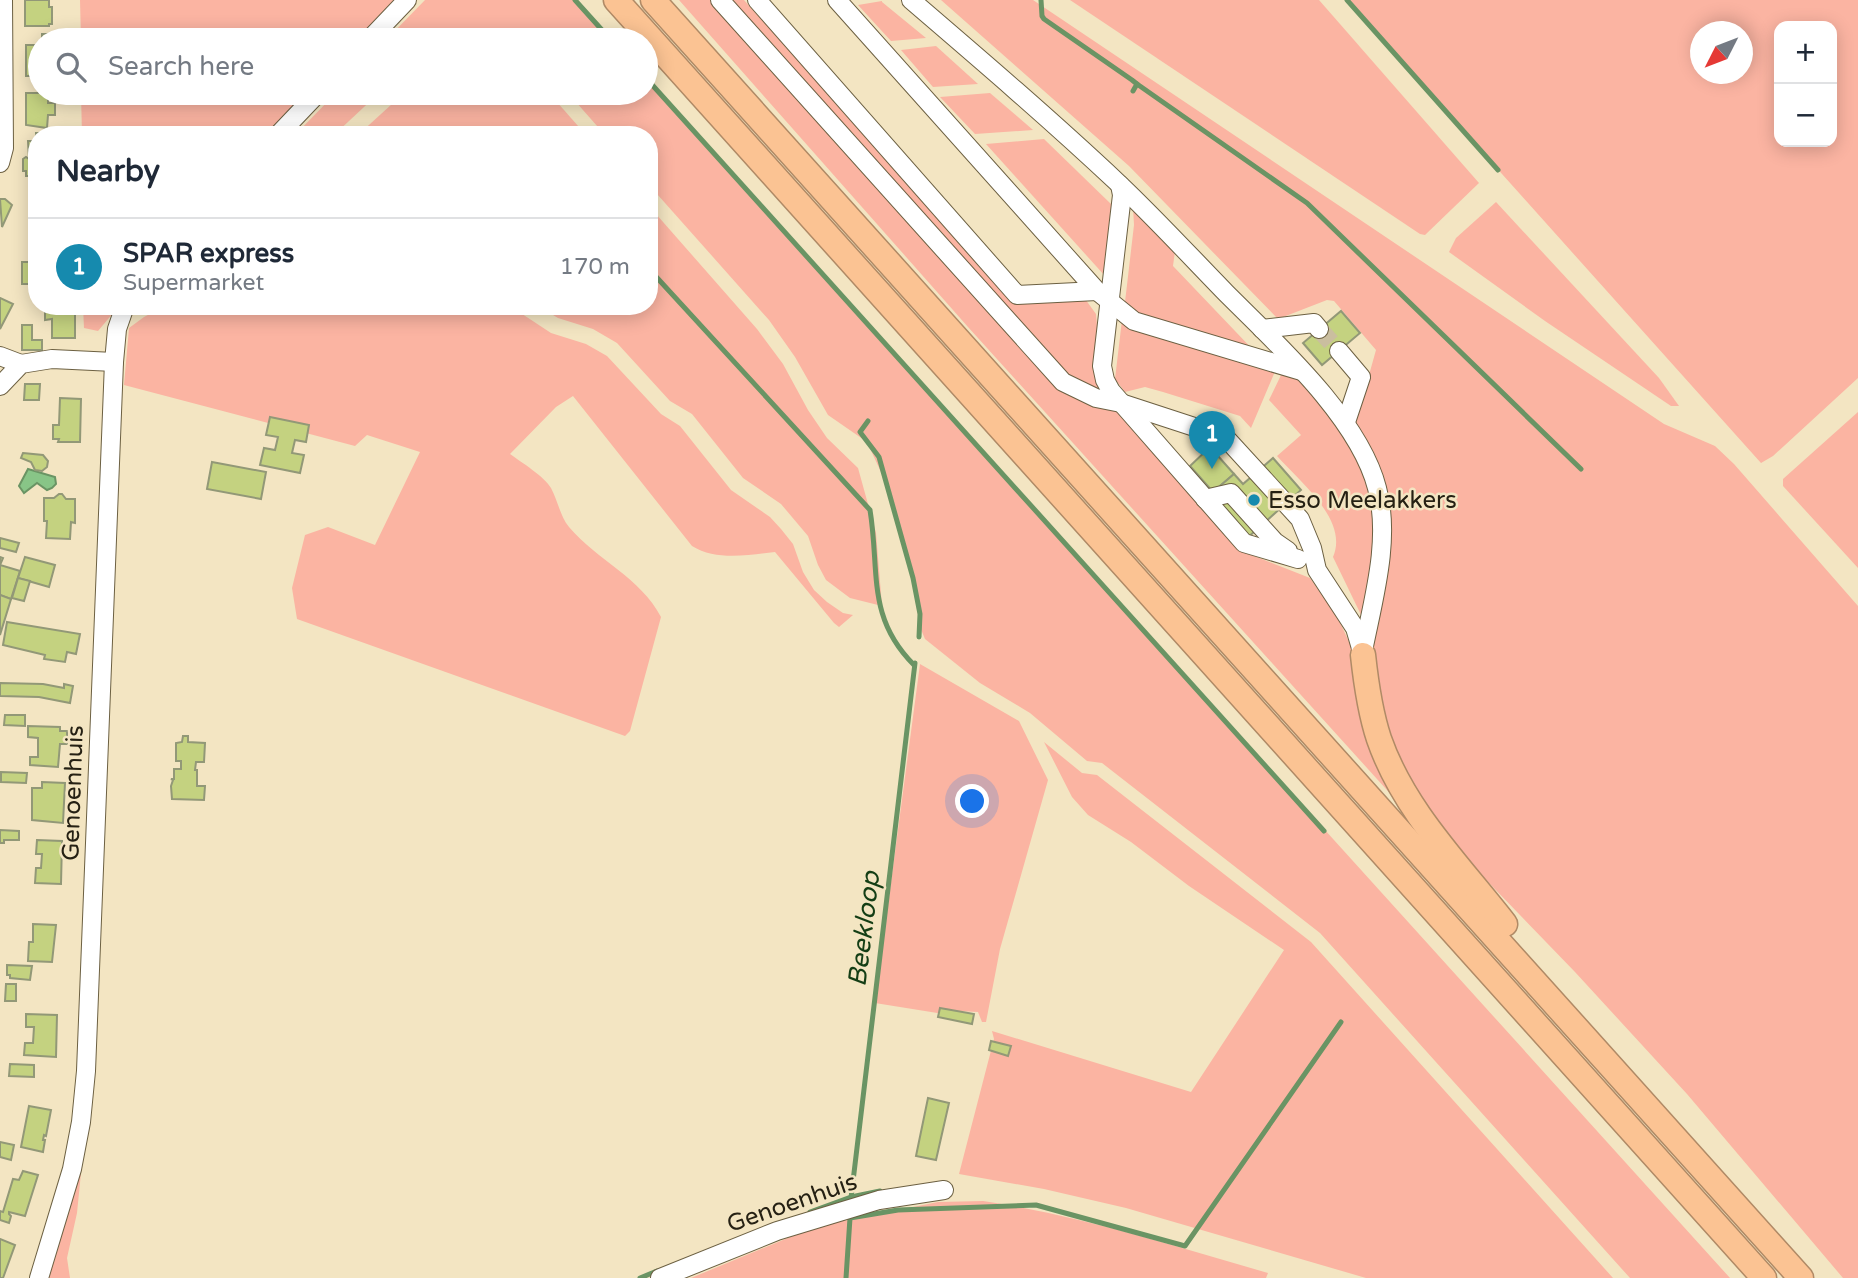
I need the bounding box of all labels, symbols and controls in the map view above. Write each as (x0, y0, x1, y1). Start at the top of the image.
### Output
north arrow (1690, 21, 1753, 84)
map controls (1774, 21, 1837, 147)
button: + (1774, 21, 1837, 84)
search box (28, 28, 658, 105)
icon: search (52, 48, 90, 86)
text: Search here (108, 51, 254, 82)
button: − (1774, 84, 1837, 147)
text: Nearby (56, 153, 160, 190)
text: SPAR express (123, 238, 294, 269)
text: 1 (72, 253, 86, 281)
text: 170 m (560, 253, 630, 281)
text: Supermarket (123, 269, 264, 297)
pin: 1 (1189, 411, 1235, 469)
place label: Esso Meelakkers (1268, 486, 1457, 515)
marker: Esso Meelakkers (1246, 492, 1262, 508)
street label: Genoenhuis (56, 725, 90, 861)
your location (955, 784, 989, 818)
water label: Beekloop (842, 868, 887, 988)
street label: Genoenhuis (723, 1167, 861, 1239)

